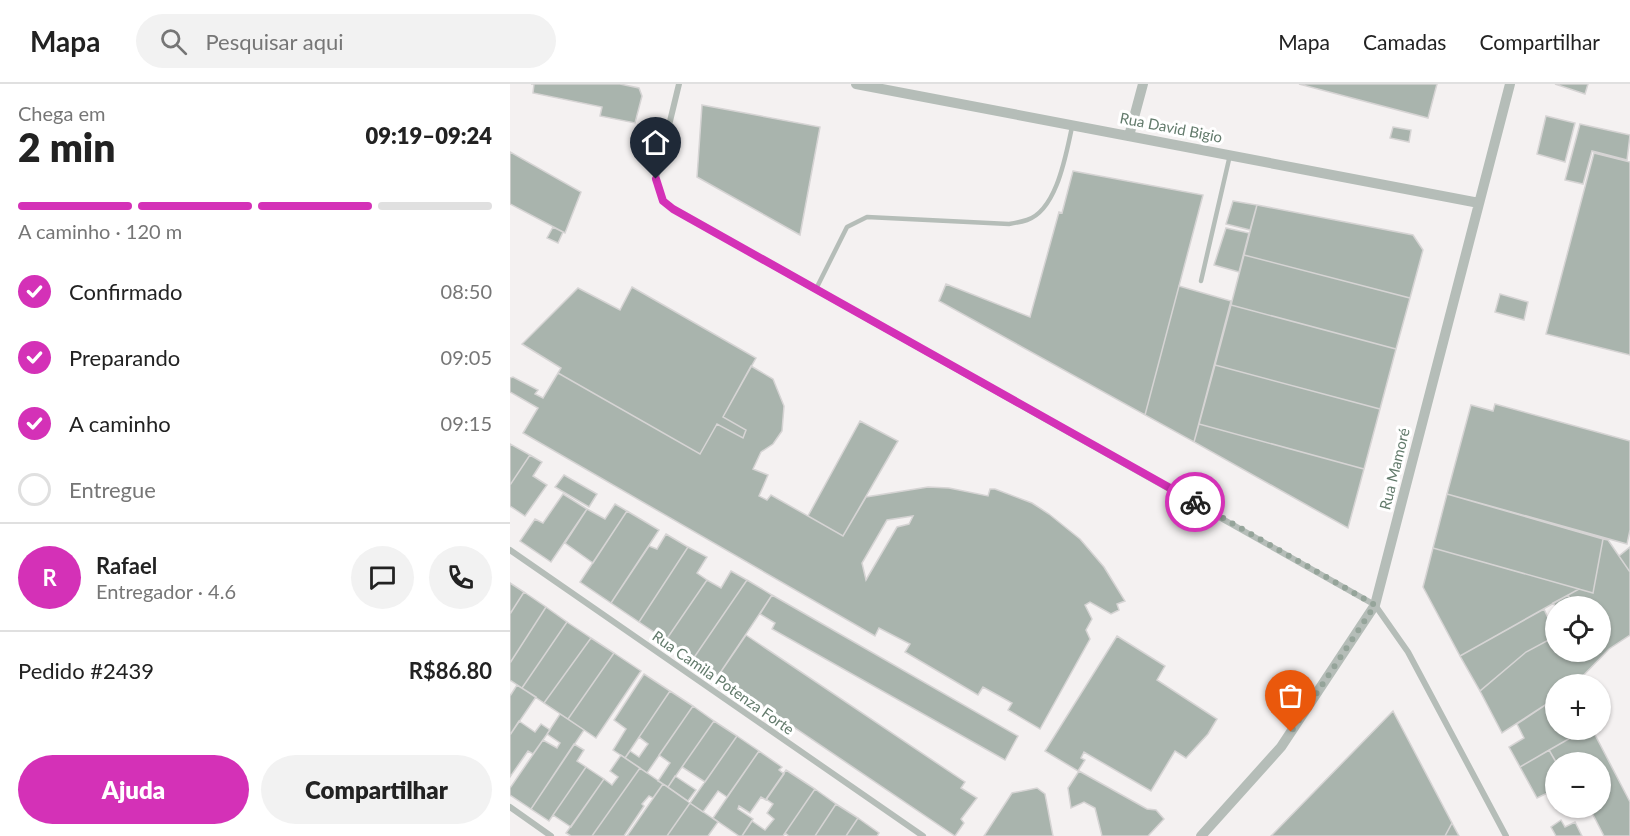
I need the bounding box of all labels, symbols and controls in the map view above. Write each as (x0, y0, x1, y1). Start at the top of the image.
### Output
search box (136, 14, 556, 68)
text: Mapa (30, 24, 100, 58)
icon: search (157, 25, 190, 58)
text: Pesquisar aqui (205, 28, 344, 55)
text: Mapa (1278, 29, 1330, 54)
text: Camadas (1363, 29, 1446, 54)
text: Compartilhar (1479, 29, 1600, 54)
text: Chega em (18, 101, 106, 125)
street label: Rua David Bigio (1118, 108, 1224, 146)
pin (630, 117, 681, 179)
text: 09:19–09:24 (366, 122, 492, 149)
text: 2 min (18, 124, 115, 170)
icon: home (639, 126, 672, 159)
text: A caminho · 120 m (18, 219, 182, 243)
icon: check (18, 275, 51, 308)
text: Confirmado (69, 278, 182, 305)
text: 08:50 (441, 279, 492, 303)
icon: check (18, 341, 51, 374)
text: Preparando (69, 344, 180, 371)
text: 09:05 (441, 345, 492, 369)
icon: check (18, 407, 51, 440)
text: A caminho (69, 410, 171, 437)
text: 09:15 (441, 411, 492, 435)
street label: Rua Mamoré (1375, 426, 1413, 512)
courier (1165, 472, 1225, 532)
text: Entregue (69, 476, 156, 503)
icon: bike (1179, 486, 1212, 519)
button: chat (351, 546, 414, 609)
button: phone (429, 546, 492, 609)
text: Rafael (96, 552, 157, 579)
text: R (42, 564, 57, 591)
text: Entregador · 4.6 (96, 579, 236, 603)
map controls (1545, 596, 1611, 818)
button: locate (1545, 596, 1611, 662)
street label: Rua Camila Potenza Forte (649, 626, 798, 738)
text: Pedido #2439 (18, 657, 154, 684)
text: R$86.80 (409, 657, 492, 684)
pin (1265, 670, 1316, 732)
button: + (1545, 674, 1611, 740)
icon: bag (1274, 679, 1307, 712)
button: − (1545, 752, 1611, 818)
button: Ajuda (18, 755, 249, 824)
button: Compartilhar (261, 755, 492, 824)

